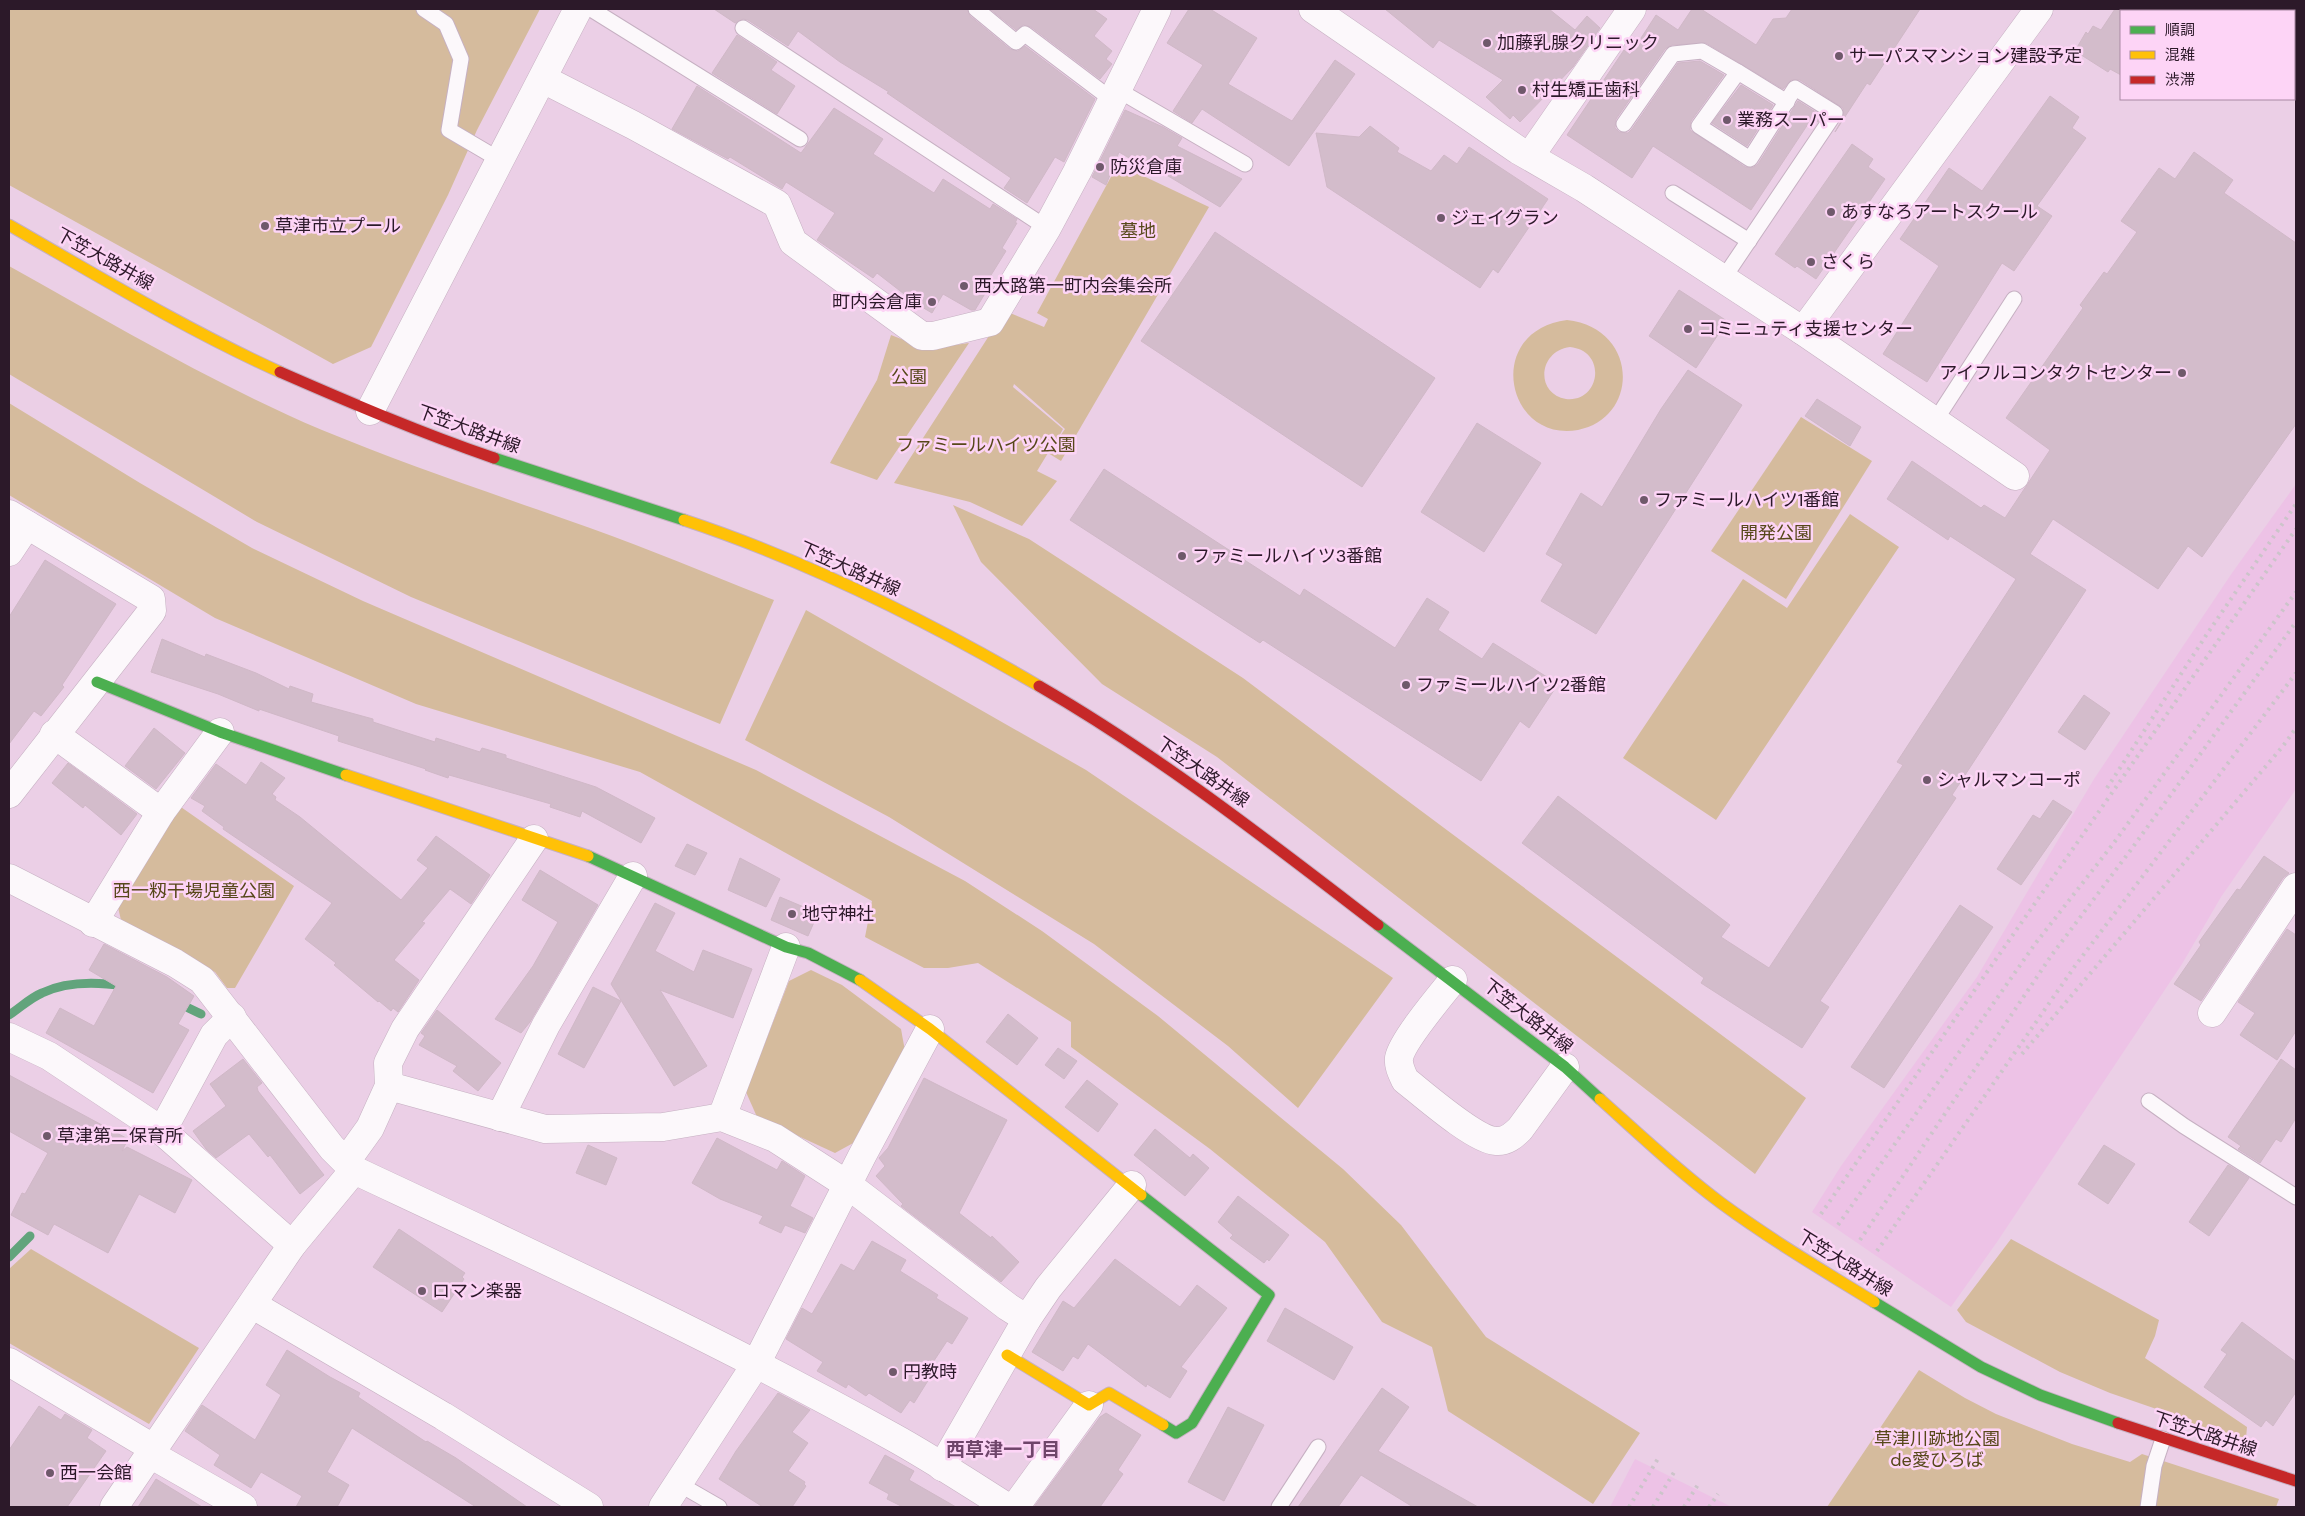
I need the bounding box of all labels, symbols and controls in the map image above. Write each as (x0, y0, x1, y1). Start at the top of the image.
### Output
legend (2120, 10, 2295, 100)
text: 順調 (2165, 20, 2195, 40)
place label: 加藤乳腺クリニック (1497, 31, 1659, 55)
marker: 加藤乳腺クリニック (1481, 37, 1493, 49)
place label: サーパスマンション建設予定 (1849, 44, 2082, 68)
text: 混雑 (2165, 45, 2195, 65)
marker: サーパスマンション建設予定 (1833, 50, 1845, 62)
text: 渋滞 (2165, 70, 2195, 90)
place label: 村生矯正歯科 (1532, 78, 1640, 102)
marker: 村生矯正歯科 (1516, 84, 1528, 96)
place label: 業務スーパー (1737, 108, 1845, 132)
marker: 業務スーパー (1721, 114, 1733, 126)
place label: 防災倉庫 (1110, 155, 1182, 179)
marker: 防災倉庫 (1094, 161, 1106, 173)
place label: あすなろアートスクール (1841, 200, 2038, 224)
place label: ジェイグラン (1451, 206, 1559, 230)
marker: あすなろアートスクール (1825, 206, 1837, 218)
marker: ジェイグラン (1435, 212, 1447, 224)
place label: 草津市立プール (275, 214, 401, 238)
park label: 墓地 (1120, 219, 1156, 243)
marker: 草津市立プール (259, 220, 271, 232)
street label: 下笠大路井線 (52, 222, 158, 296)
place label: さくら (1821, 250, 1875, 274)
marker: さくら (1805, 256, 1817, 268)
place label: 西大路第一町内会集会所 (974, 274, 1172, 298)
marker: 西大路第一町内会集会所 (958, 280, 970, 292)
place label: 町内会倉庫 (832, 290, 922, 314)
marker: 町内会倉庫 (926, 296, 938, 308)
place label: コミニュティ支援センター (1698, 317, 1913, 341)
marker: コミニュティ支援センター (1682, 323, 1694, 335)
place label: アイフルコンタクトセンター (1939, 361, 2172, 385)
park label: 公園 (891, 365, 927, 389)
marker: アイフルコンタクトセンター (2176, 367, 2188, 379)
street label: 下笠大路井線 (414, 399, 524, 459)
park label: ファミールハイツ公園 (896, 433, 1076, 457)
place label: ファミールハイツ1番館 (1654, 488, 1839, 512)
marker: ファミールハイツ1番館 (1638, 494, 1650, 506)
park label: 開発公園 (1740, 521, 1812, 545)
street label: 下笠大路井線 (796, 536, 904, 602)
place label: ファミールハイツ3番館 (1192, 544, 1382, 568)
marker: ファミールハイツ3番館 (1176, 550, 1188, 562)
place label: ファミールハイツ2番館 (1416, 673, 1606, 697)
marker: ファミールハイツ2番館 (1400, 679, 1412, 691)
street label: 下笠大路井線 (1152, 731, 1254, 813)
place label: シャルマンコーポ (1937, 768, 2081, 792)
marker: シャルマンコーポ (1921, 774, 1933, 786)
park label: 西一籾干場児童公園 (113, 879, 275, 903)
place label: 地守神社 (802, 902, 874, 926)
marker: 地守神社 (786, 908, 798, 920)
street label: 下笠大路井線 (1478, 973, 1578, 1059)
place label: 草津第二保育所 (57, 1124, 183, 1148)
marker: 草津第二保育所 (41, 1130, 53, 1142)
street label: 下笠大路井線 (1793, 1224, 1897, 1302)
place label: ロマン楽器 (432, 1279, 522, 1303)
marker: ロマン楽器 (416, 1285, 428, 1297)
place label: 円教時 (903, 1360, 957, 1384)
marker: 円教時 (887, 1366, 899, 1378)
street label: 下笠大路井線 (2150, 1406, 2260, 1462)
park label: 草津川跡地公園 de愛ひろば (1874, 1427, 2000, 1472)
district label: 西草津一丁目 (946, 1437, 1060, 1462)
place label: 西一会館 (60, 1461, 132, 1485)
marker: 西一会館 (44, 1467, 56, 1479)

